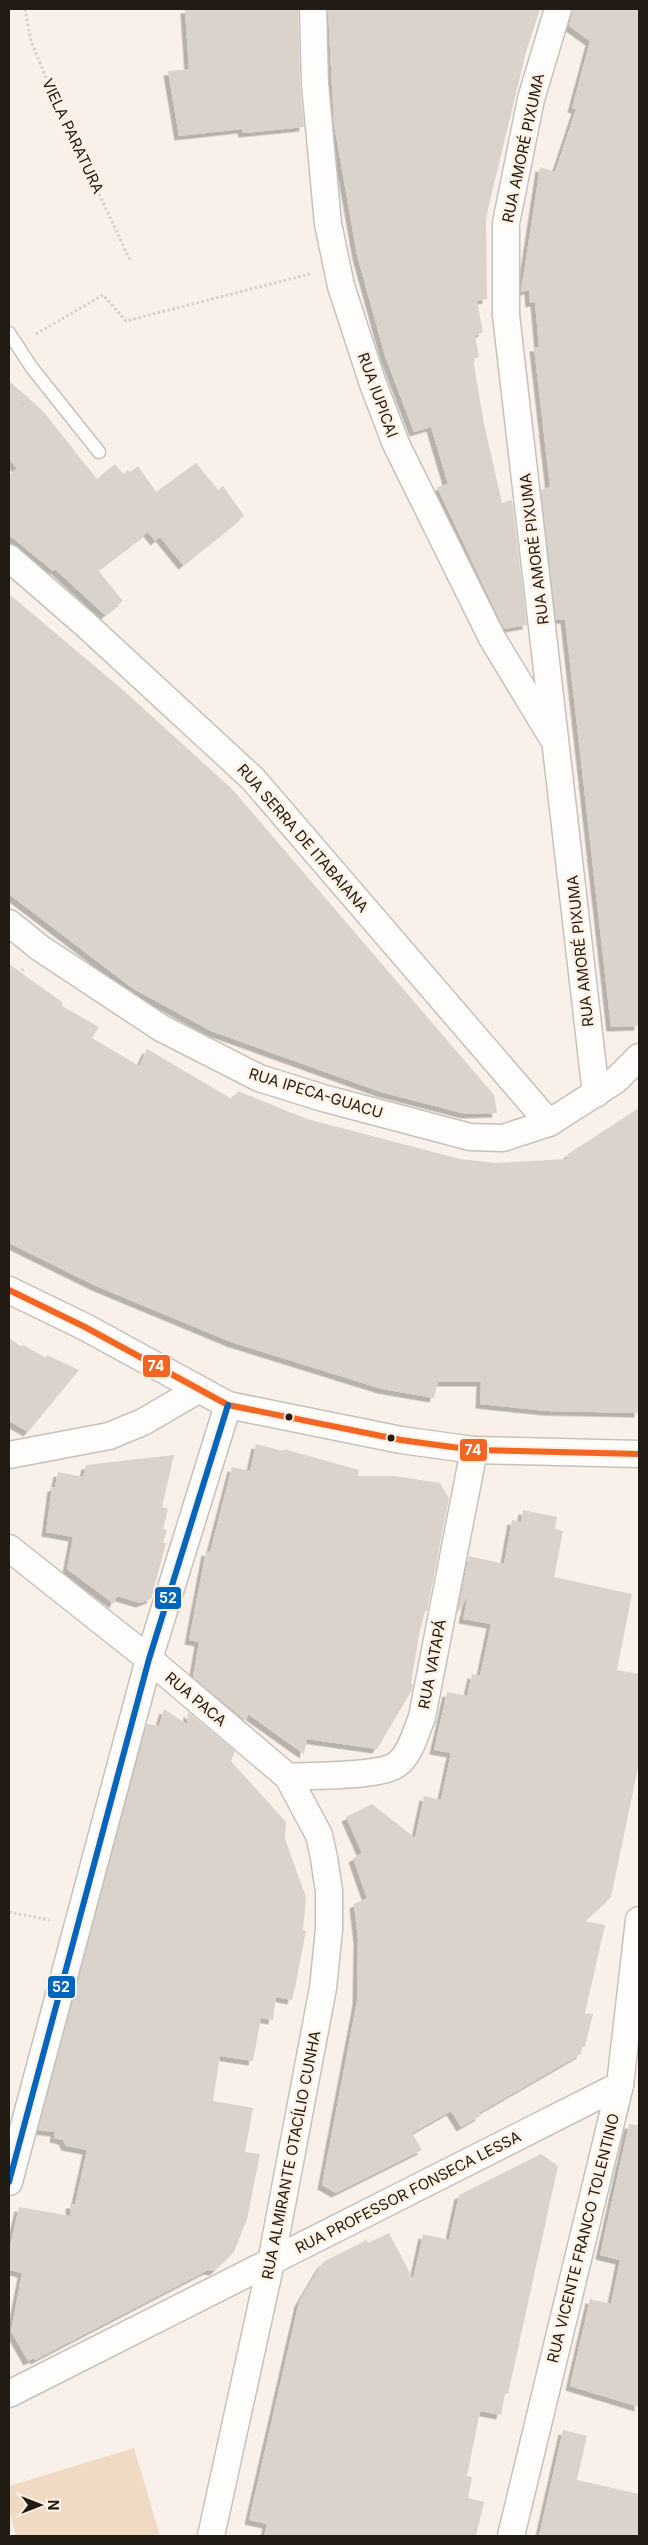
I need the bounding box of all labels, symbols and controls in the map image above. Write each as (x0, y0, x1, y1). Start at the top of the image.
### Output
street label: RUA AMORÉ PIXUMA (498, 72, 548, 224)
street label: VIELA PARATURA (38, 75, 108, 197)
street label: RUA IUPICAI (354, 350, 402, 440)
street label: RUA AMORÉ PIXUMA (515, 472, 553, 626)
street label: RUA SERRA DE ITABAIANA (233, 760, 373, 916)
street label: RUA AMORÉ PIXUMA (563, 874, 597, 1028)
street label: RUA IPECA-GUACU (247, 1064, 385, 1122)
line badge: 74 (142, 1354, 171, 1378)
text: 74 (148, 1357, 164, 1374)
unlabelled marker (284, 1412, 294, 1422)
unlabelled marker (386, 1433, 396, 1443)
line badge: 74 (459, 1438, 488, 1462)
text: 74 (465, 1441, 481, 1458)
line badge: 52 (154, 1586, 182, 1610)
text: 52 (159, 1589, 177, 1606)
street label: RUA VATAPÁ (414, 1617, 450, 1711)
street label: RUA PACA (161, 1668, 231, 1730)
line badge: 52 (47, 1975, 76, 1999)
text: 52 (52, 1978, 70, 1995)
street label: RUA ALMIRANTE OTACÍLIO CUNHA (258, 2029, 324, 2281)
street label: RUA VICENTE FRANCO TOLENTINO (543, 2111, 623, 2365)
street label: RUA PROFESSOR FONSECA LESSA (292, 2127, 524, 2257)
north arrow (15, 2480, 65, 2530)
text: N (45, 2500, 62, 2510)

